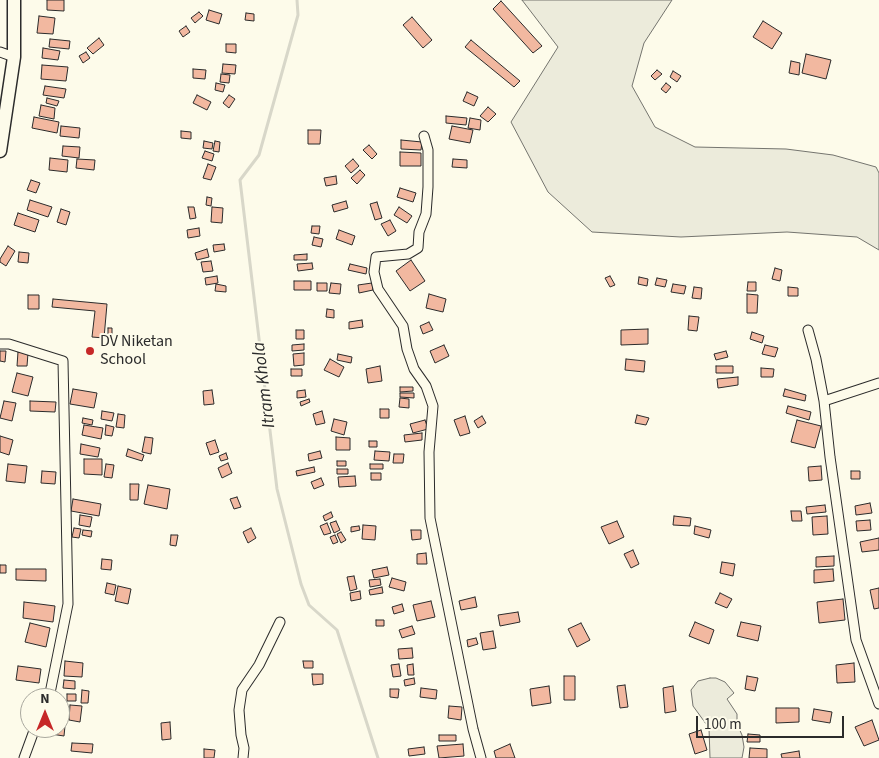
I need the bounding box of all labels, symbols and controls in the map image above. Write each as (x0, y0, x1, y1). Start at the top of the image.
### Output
place label: DV Niketan School (100, 332, 173, 370)
water label: Itram Khola (249, 341, 281, 429)
marker: DV Niketan School (84, 345, 96, 357)
north arrow (20, 688, 70, 738)
text: N (40, 689, 50, 709)
scale bar (699, 706, 846, 738)
text: 100 m (704, 714, 742, 735)

